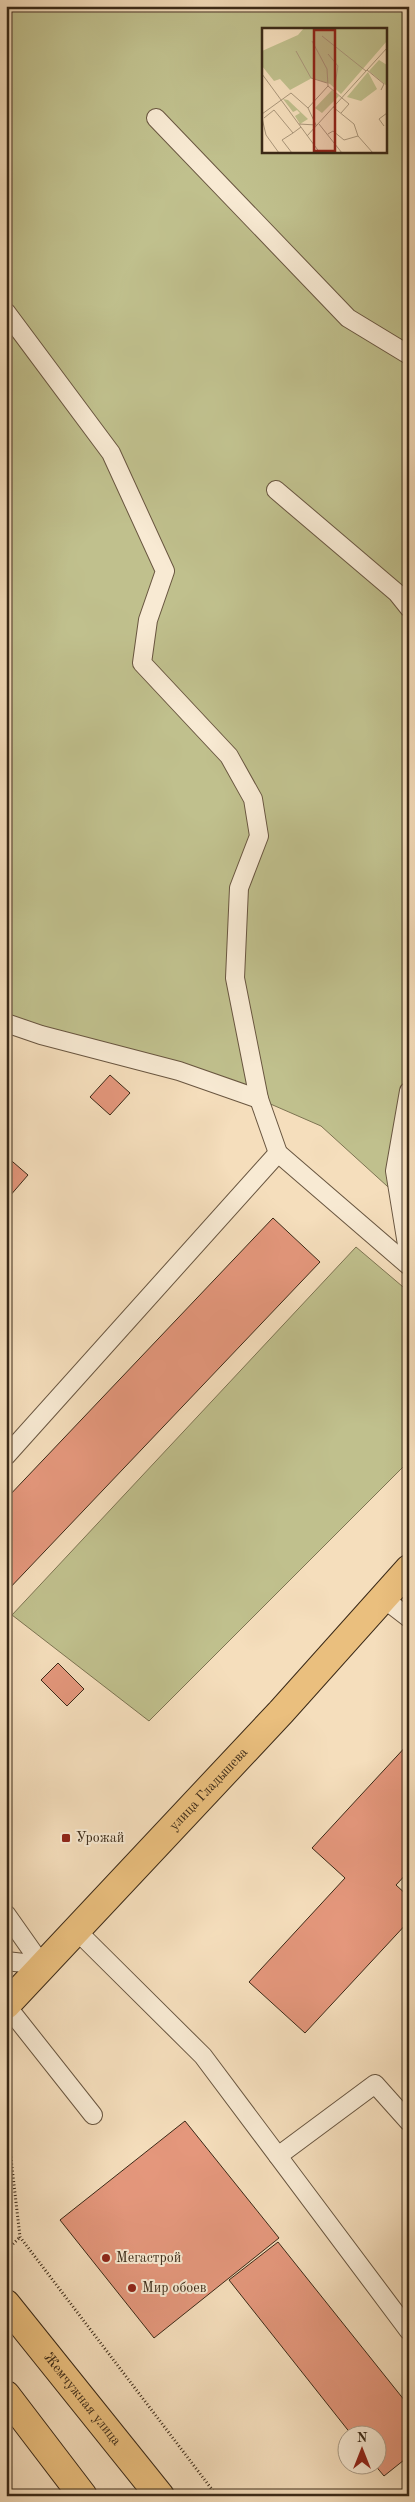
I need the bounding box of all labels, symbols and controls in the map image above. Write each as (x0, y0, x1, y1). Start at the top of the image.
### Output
inset map (262, 28, 388, 152)
street label: улица Гладышева (167, 1745, 251, 1833)
place label: Урожай (76, 1831, 124, 1845)
marker: Урожай (60, 1832, 72, 1844)
place label: Мегастрой (116, 2251, 181, 2265)
marker: Мегастрой (100, 2252, 112, 2264)
place label: Мир обоев (142, 2281, 207, 2295)
marker: Мир обоев (126, 2282, 138, 2294)
street label: Жемчужная улица (41, 2350, 124, 2448)
north arrow (338, 2424, 388, 2474)
text: N (357, 2431, 368, 2445)

